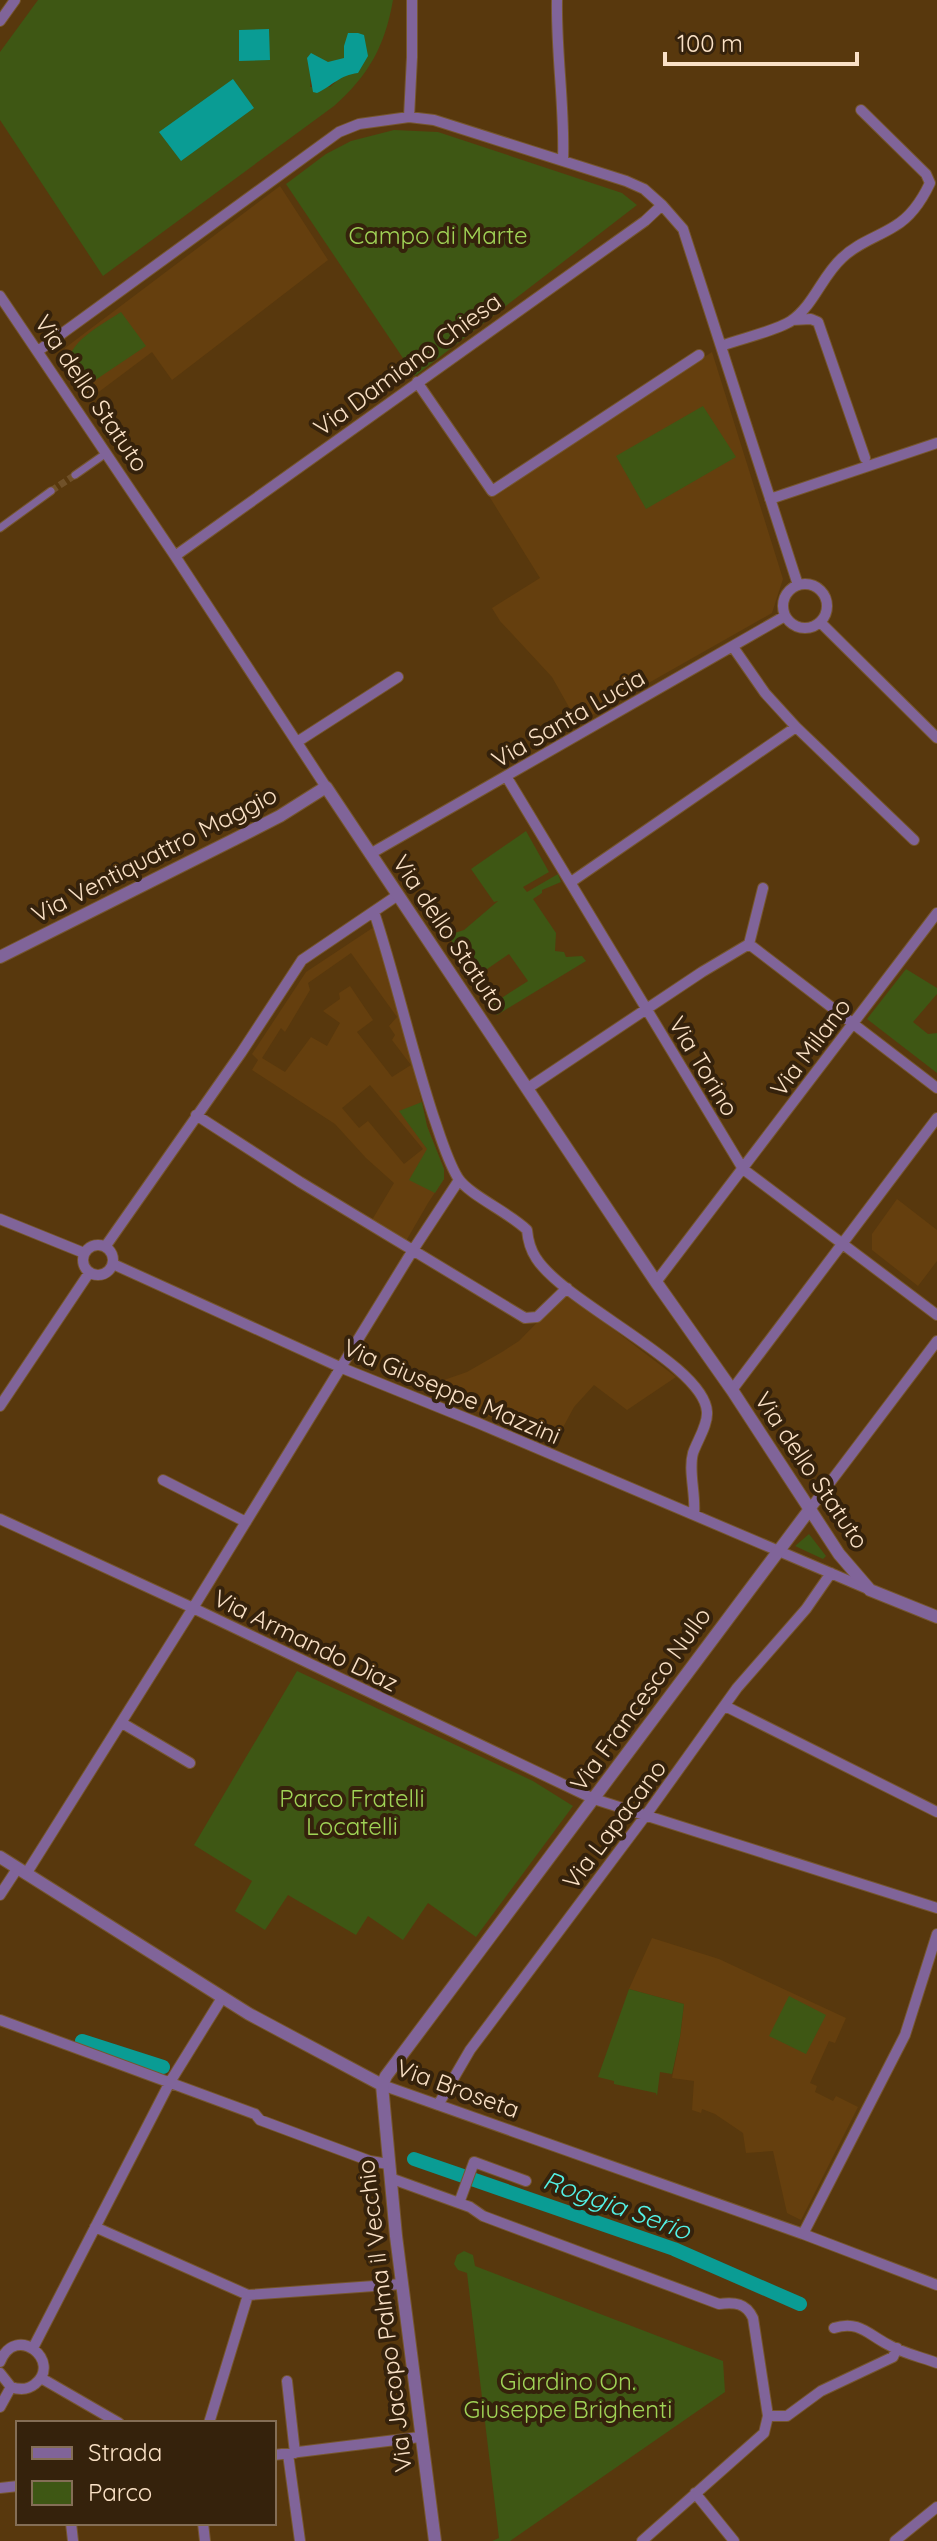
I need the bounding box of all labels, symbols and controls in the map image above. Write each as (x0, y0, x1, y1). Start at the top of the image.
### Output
scale bar (665, 16, 857, 66)
text: 100 m (677, 28, 743, 58)
park label: Campo di Marte (348, 220, 528, 250)
street label: Via Damiano Chiesa (307, 286, 507, 442)
street label: Via dello Statuto (29, 309, 155, 477)
street label: Via Santa Lucia (486, 662, 650, 774)
street label: Via Ventiquattro Maggio (26, 779, 282, 929)
street label: Via dello Statuto (387, 849, 513, 1017)
street label: Via Milano (763, 992, 857, 1102)
street label: Via Torino (663, 1011, 745, 1121)
street label: Via Giuseppe Mazzini (339, 1332, 565, 1450)
street label: Via dello Statuto (749, 1386, 875, 1554)
street label: Via Armando Diaz (209, 1582, 403, 1698)
street label: Via Francesco Nullo (563, 1601, 717, 1797)
street label: Via Lapacano (556, 1754, 672, 1894)
park label: Parco Fratelli Locatelli (279, 1783, 425, 1841)
street label: Via Broseta (392, 2052, 524, 2124)
street label: Via Jacopo Palma il Vecchio (350, 2158, 418, 2474)
water label: Roggia Serio (539, 2163, 696, 2247)
park label: Giardino On. Giuseppe Brighenti (464, 2366, 672, 2424)
legend (16, 2421, 276, 2525)
text: Strada (88, 2437, 162, 2467)
text: Parco (88, 2477, 152, 2507)

